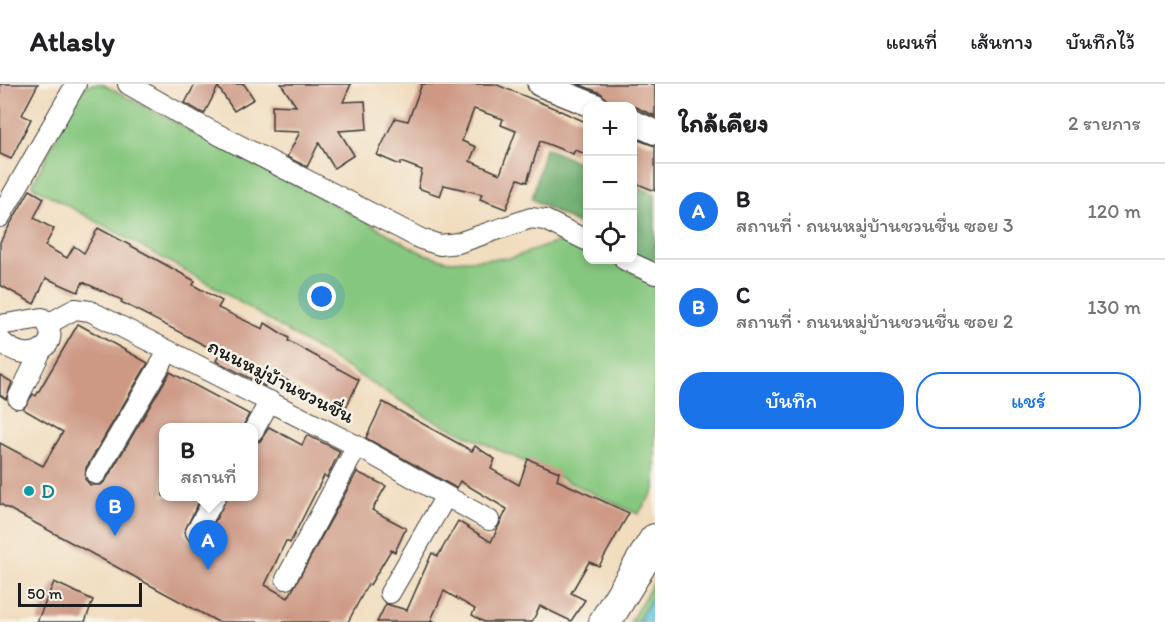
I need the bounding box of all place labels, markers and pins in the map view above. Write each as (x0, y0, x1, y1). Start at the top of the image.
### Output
place label: D (41, 478, 55, 503)
marker: D (22, 484, 36, 498)
pin: B (96, 486, 134, 536)
pin: A (188, 520, 228, 570)

